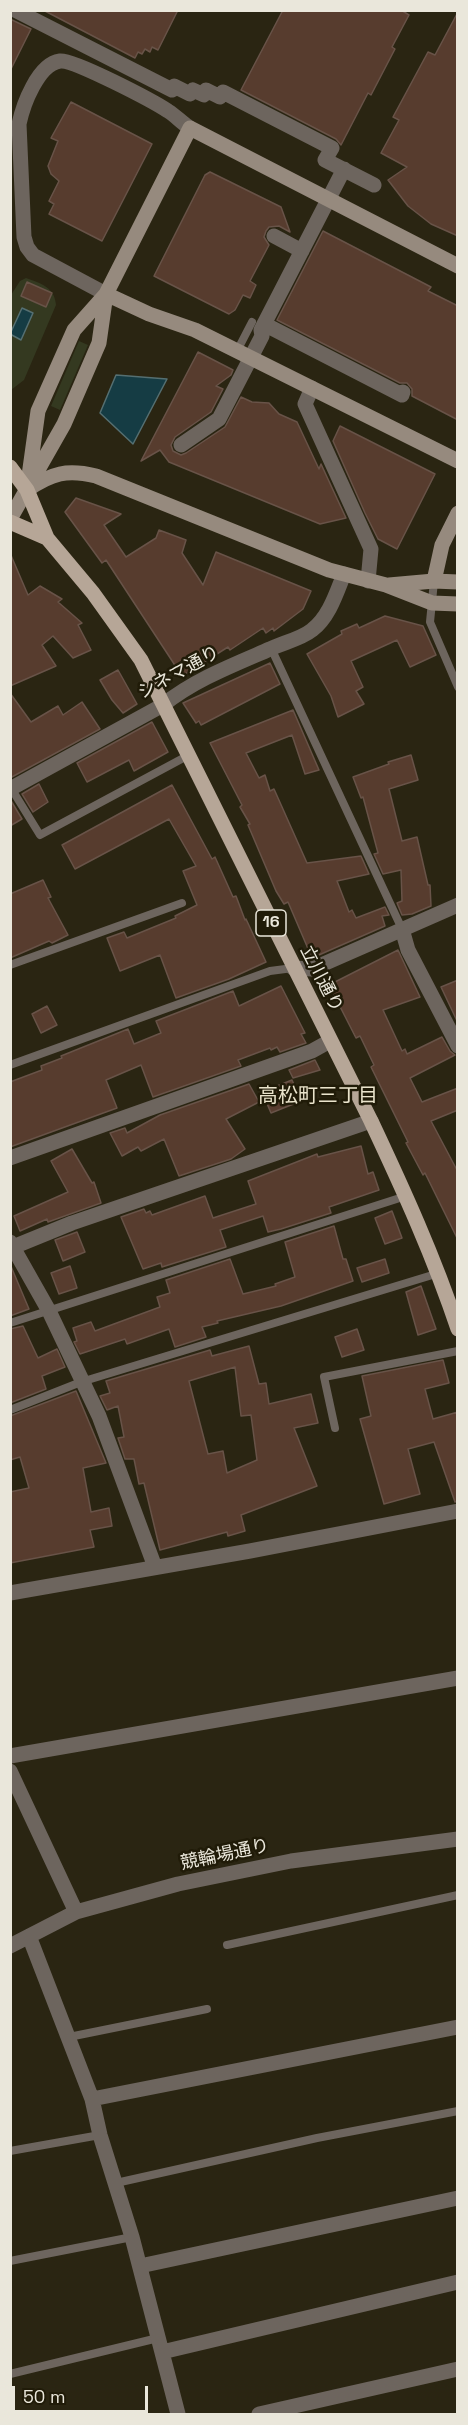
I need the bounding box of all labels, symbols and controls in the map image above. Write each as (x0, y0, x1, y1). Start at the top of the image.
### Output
street label: シネマ通り (134, 642, 224, 704)
road number: 16 (256, 910, 286, 936)
street label: 立川通り (295, 942, 347, 1016)
district label: 高松町三丁目 (258, 1085, 378, 1109)
street label: 競輪場通り (179, 1835, 271, 1875)
scale bar (15, 2374, 152, 2412)
text: 50 m (23, 2385, 65, 2408)

